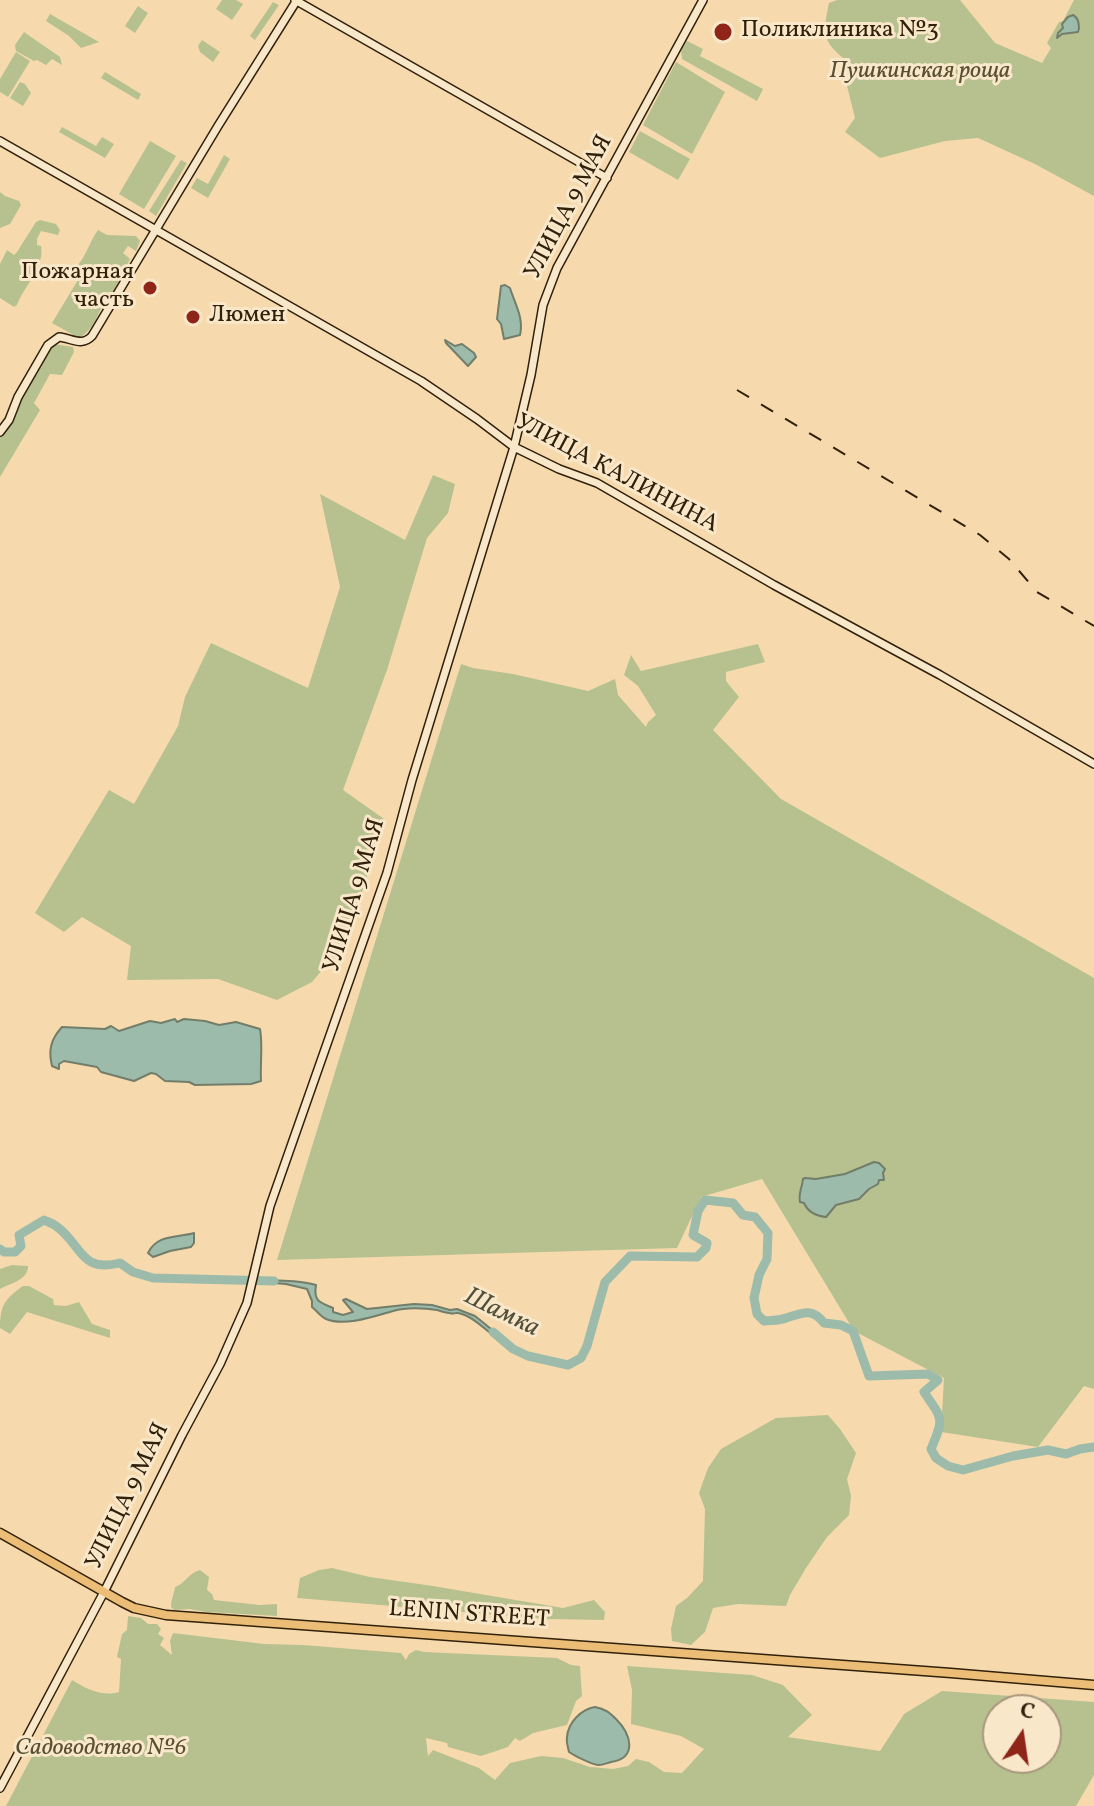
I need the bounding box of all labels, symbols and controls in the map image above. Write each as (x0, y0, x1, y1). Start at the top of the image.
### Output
place label: Поликлиника №3 (741, 18, 939, 46)
marker: Поликлиника №3 (712, 21, 734, 43)
park label: Пушкинская роща (830, 59, 1010, 87)
street label: УЛИЦА 9 МАЯ (520, 131, 620, 285)
place label: Пожарная часть (21, 260, 134, 316)
marker: Пожарная часть (141, 279, 159, 297)
place label: Люмен (209, 303, 285, 331)
marker: Люмен (184, 308, 202, 326)
street label: УЛИЦА КАЛИНИНА (509, 409, 723, 541)
street label: УЛИЦА 9 МАЯ (319, 815, 393, 977)
water label: Шамка (458, 1282, 544, 1346)
street label: УЛИЦА 9 МАЯ (81, 1419, 177, 1575)
street label: LENIN STREET (388, 1596, 550, 1636)
north arrow (982, 1694, 1062, 1774)
text: С (1017, 1695, 1037, 1729)
park label: Садоводство №6 (15, 1736, 187, 1764)

